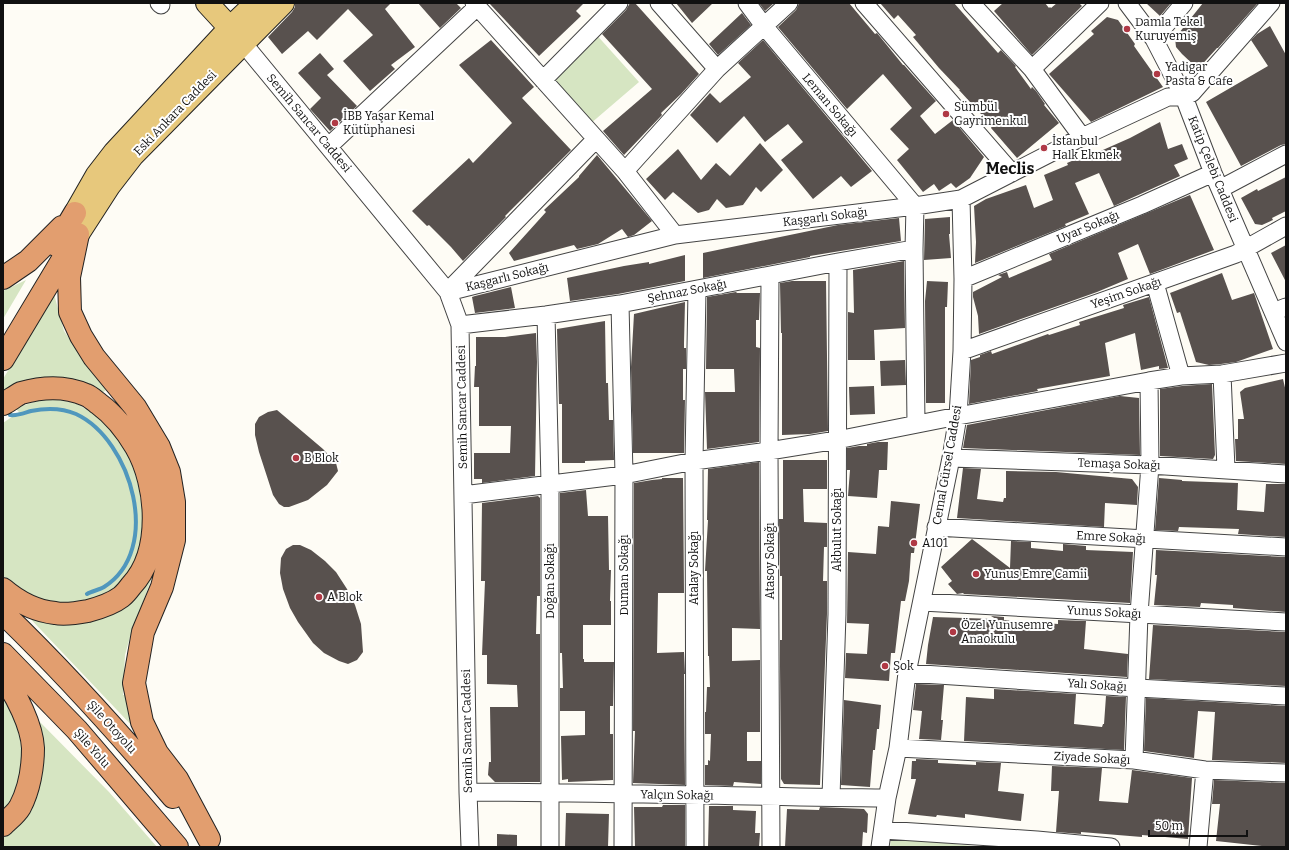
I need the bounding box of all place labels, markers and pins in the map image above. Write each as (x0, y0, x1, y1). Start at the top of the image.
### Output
place label: Damla Tekel Kuruyemiş (1135, 15, 1204, 43)
marker: Damla Tekel Kuruyemiş (1122, 24, 1132, 34)
place label: Yadigar Pasta & Cafe (1165, 60, 1233, 88)
marker: Yadigar Pasta & Cafe (1152, 69, 1162, 79)
place label: Sümbül Gayrimenkul (954, 100, 1028, 128)
place label: İBB Yaşar Kemal Kütüphanesi (343, 108, 435, 137)
marker: Sümbül Gayrimenkul (941, 109, 951, 119)
marker: İBB Yaşar Kemal Kütüphanesi (330, 118, 340, 128)
place label: İstanbul Halk Ekmek (1052, 133, 1120, 162)
marker: İstanbul Halk Ekmek (1039, 143, 1049, 153)
place label: B Blok (304, 451, 339, 465)
marker: B Blok (291, 453, 301, 463)
place label: A101 (922, 536, 948, 550)
marker: A101 (909, 538, 919, 548)
place label: Yunus Emre Camii (984, 567, 1088, 581)
marker: Yunus Emre Camii (971, 569, 981, 579)
place label: A Blok (327, 590, 363, 604)
marker: A Blok (314, 592, 324, 602)
place label: Özel Yunusemre Anaokulu (961, 617, 1053, 646)
marker: Özel Yunusemre Anaokulu (948, 627, 958, 637)
place label: Şok (893, 659, 914, 673)
marker: Şok (880, 661, 890, 671)

